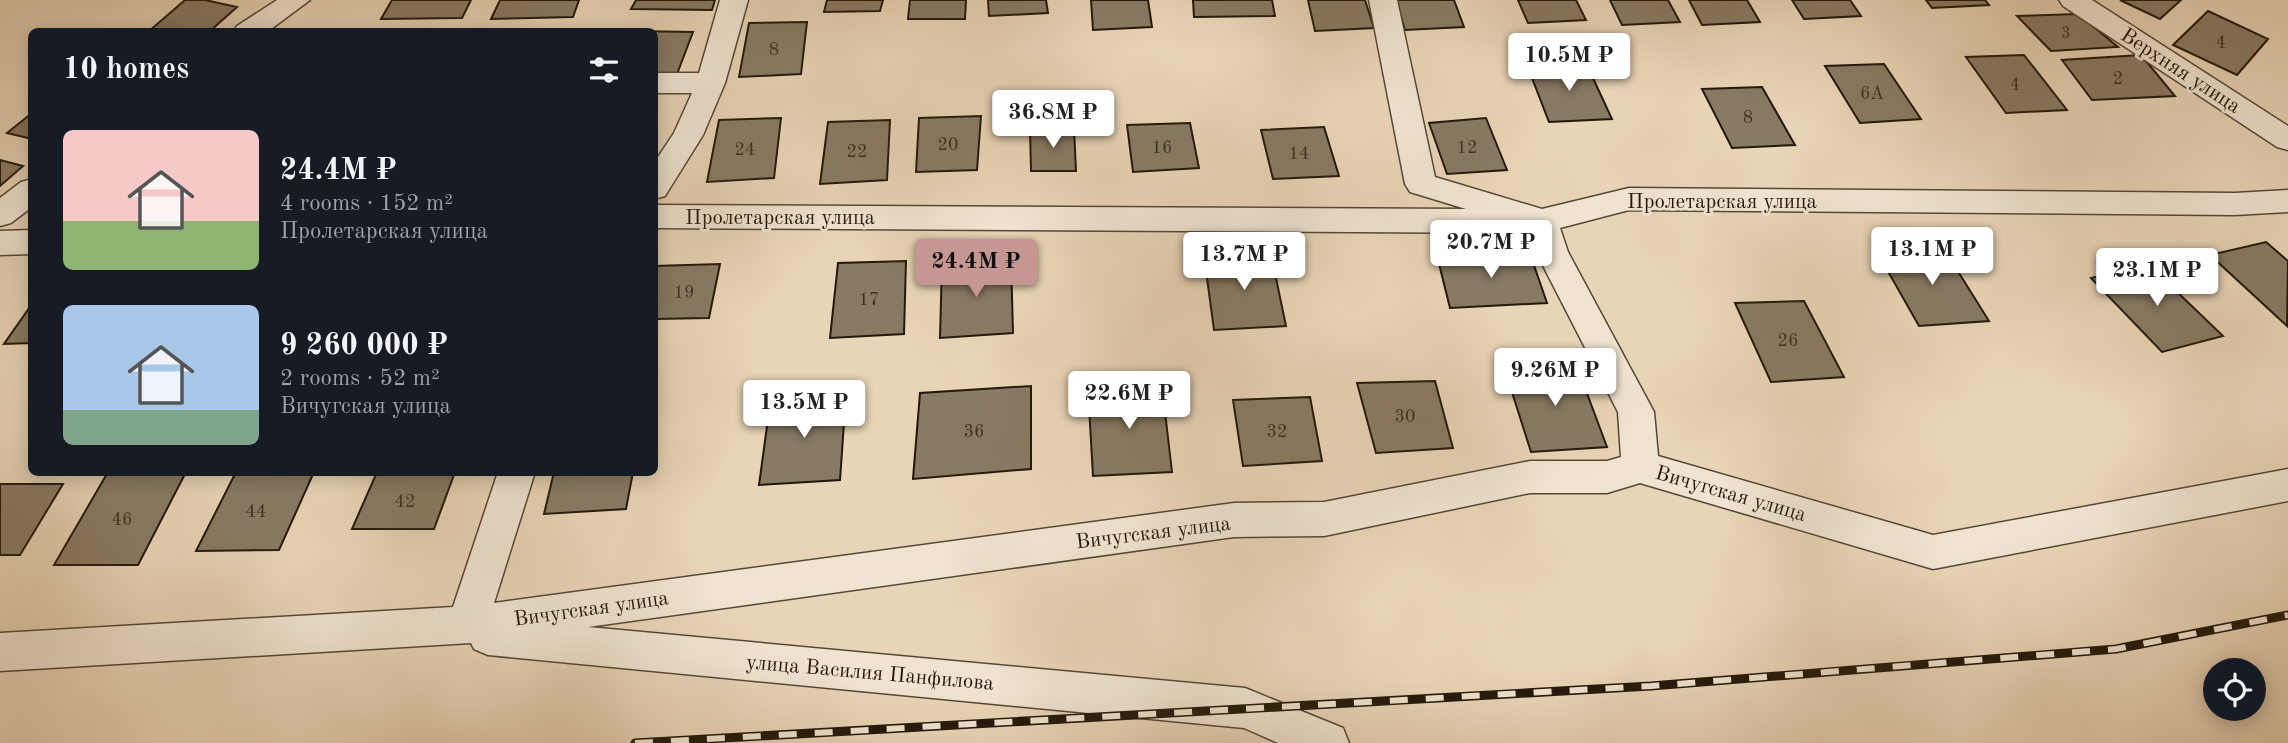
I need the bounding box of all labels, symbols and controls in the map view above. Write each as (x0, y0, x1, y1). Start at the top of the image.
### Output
street label: Верхняя улица (2116, 25, 2244, 118)
house number: 3 (2061, 26, 2071, 42)
pin: 10.5M ₽ (1504, 34, 1634, 93)
house number: 4 (2216, 34, 2226, 52)
house number: 8 (769, 41, 779, 59)
text: 10.5M ₽ (1524, 44, 1614, 67)
icon: filters (585, 51, 623, 89)
text: 10 homes (63, 55, 189, 85)
house number: 2 (2113, 70, 2123, 88)
house number: 4 (2010, 76, 2020, 94)
house number: 6А (1860, 85, 1884, 103)
pin: 36.8M ₽ (988, 90, 1118, 150)
text: 36.8M ₽ (1008, 101, 1098, 124)
house number: 8 (1743, 109, 1753, 127)
house number: 20 (938, 136, 958, 154)
house number: 16 (1152, 139, 1172, 157)
house number: 12 (1457, 139, 1477, 157)
house number: 24 (735, 141, 755, 159)
house number: 22 (847, 143, 867, 161)
house number: 14 (1289, 145, 1309, 163)
text: 24.4M ₽ (280, 156, 397, 186)
icon: home (119, 158, 203, 242)
text: 4 rooms · 152 m² (280, 192, 453, 215)
street label: Пролетарская улица (1627, 192, 1817, 213)
street label: Пролетарская улица (685, 208, 875, 229)
text: Пролетарская улица (280, 220, 488, 243)
pin: 20.7M ₽ (1426, 220, 1556, 280)
pin: 13.1M ₽ (1867, 228, 1997, 287)
text: 20.7M ₽ (1446, 231, 1536, 254)
pin: 13.7M ₽ (1179, 232, 1309, 292)
text: 13.1M ₽ (1887, 238, 1977, 261)
pin: 24.4M ₽ (911, 240, 1041, 299)
text: 13.7M ₽ (1199, 243, 1289, 266)
pin: 23.1M ₽ (2092, 248, 2222, 308)
text: 24.4M ₽ (931, 250, 1021, 273)
text: 23.1M ₽ (2112, 259, 2202, 282)
house number: 19 (674, 284, 694, 302)
house number: 17 (859, 291, 879, 309)
text: 9 260 000 ₽ (280, 331, 448, 361)
house number: 26 (1778, 332, 1798, 350)
icon: home (119, 333, 203, 417)
pin: 9.26M ₽ (1490, 348, 1620, 408)
text: 9.26M ₽ (1510, 359, 1600, 382)
text: 2 rooms · 52 m² (280, 367, 440, 390)
pin: 22.6M ₽ (1064, 372, 1194, 431)
pin: 13.5M ₽ (739, 380, 869, 440)
text: 22.6M ₽ (1084, 382, 1174, 405)
text: 13.5M ₽ (759, 391, 849, 414)
text: Вичугская улица (280, 395, 451, 418)
house number: 30 (1395, 408, 1415, 426)
house number: 36 (964, 423, 984, 441)
house number: 32 (1267, 423, 1287, 441)
street label: Вичугская улица (1653, 463, 1808, 526)
house number: 42 (395, 493, 415, 511)
house number: 44 (246, 503, 266, 521)
house number: 46 (112, 511, 132, 529)
street label: Вичугская улица (1074, 514, 1232, 553)
street label: Вичугская улица (512, 588, 670, 631)
street label: улица Василия Панфилова (745, 652, 995, 695)
map controls (2203, 658, 2266, 721)
button: locate (2203, 658, 2266, 721)

